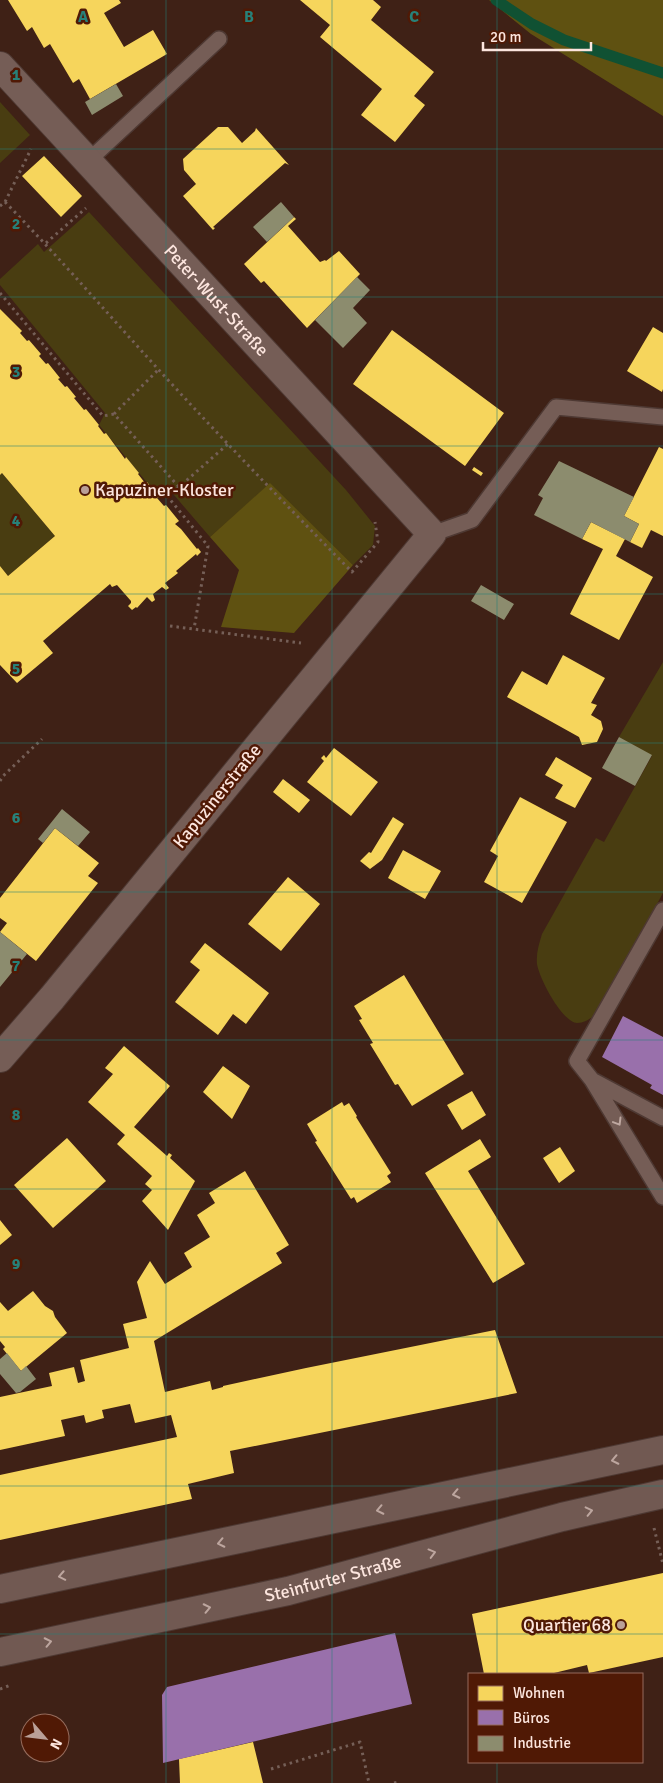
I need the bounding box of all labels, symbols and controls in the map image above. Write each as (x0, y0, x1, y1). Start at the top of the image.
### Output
text: A (78, 7, 89, 27)
text: B (244, 7, 254, 27)
text: C (409, 7, 419, 27)
scale bar (483, 20, 590, 52)
text: 20 m (490, 28, 521, 46)
text: 1 (12, 65, 21, 85)
text: 2 (12, 214, 20, 234)
street label: Peter-Wust-Straße (159, 240, 273, 361)
text: 3 (12, 362, 20, 382)
place label: Kapuziner-Kloster (95, 479, 234, 501)
marker: Kapuziner-Kloster (79, 484, 91, 496)
text: 4 (12, 511, 21, 531)
text: 5 (12, 659, 20, 679)
street label: Kapuzinerstraße (168, 739, 266, 853)
text: 6 (12, 808, 21, 828)
text: 7 (12, 956, 21, 976)
text: 8 (12, 1105, 21, 1125)
one-way arrow (611, 1117, 621, 1126)
text: 9 (12, 1254, 21, 1274)
one-way arrow (611, 1454, 620, 1465)
one-way arrow (452, 1488, 461, 1499)
one-way arrow (376, 1504, 384, 1515)
one-way arrow (585, 1506, 594, 1516)
one-way arrow (216, 1537, 225, 1548)
one-way arrow (428, 1548, 436, 1558)
street label: Steinfurter Straße (262, 1550, 404, 1607)
one-way arrow (58, 1571, 66, 1581)
one-way arrow (202, 1603, 211, 1614)
place label: Quartier 68 (523, 1614, 611, 1636)
marker: Quartier 68 (615, 1619, 627, 1631)
one-way arrow (43, 1637, 52, 1647)
legend (468, 1673, 643, 1763)
text: Wohnen (513, 1684, 565, 1702)
text: Büros (513, 1709, 550, 1727)
north arrow (20, 1713, 70, 1763)
text: Industrie (513, 1734, 571, 1752)
text: N (46, 1736, 66, 1752)

